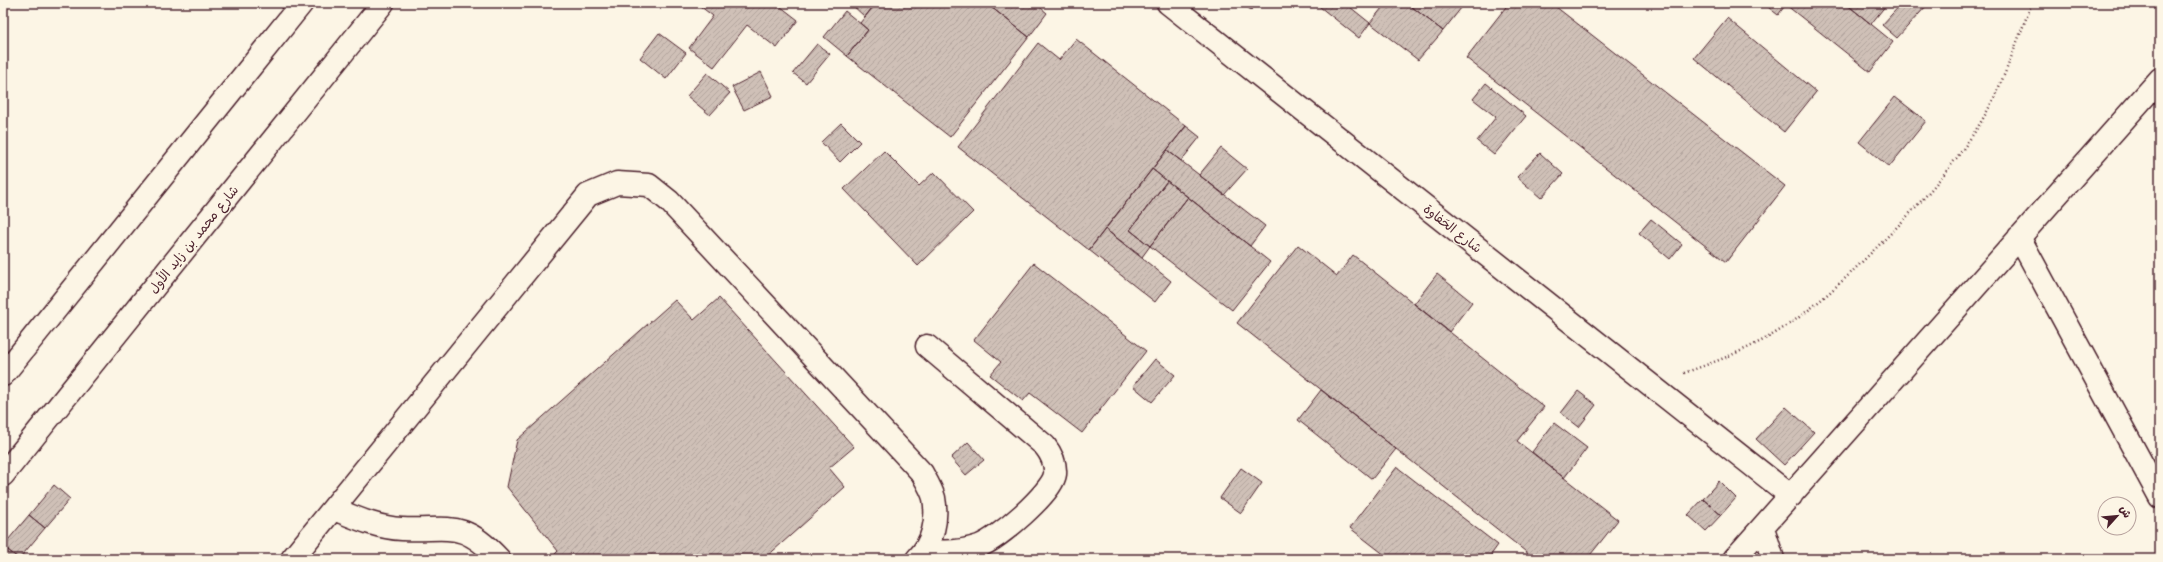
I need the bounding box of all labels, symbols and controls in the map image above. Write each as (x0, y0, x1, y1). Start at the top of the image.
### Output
street label: شارع محمد بن زايد الأول (145, 182, 243, 297)
street label: شارع الحَفاوة (1419, 201, 1485, 257)
north arrow (2097, 496, 2137, 536)
text: ش (2117, 503, 2134, 520)

